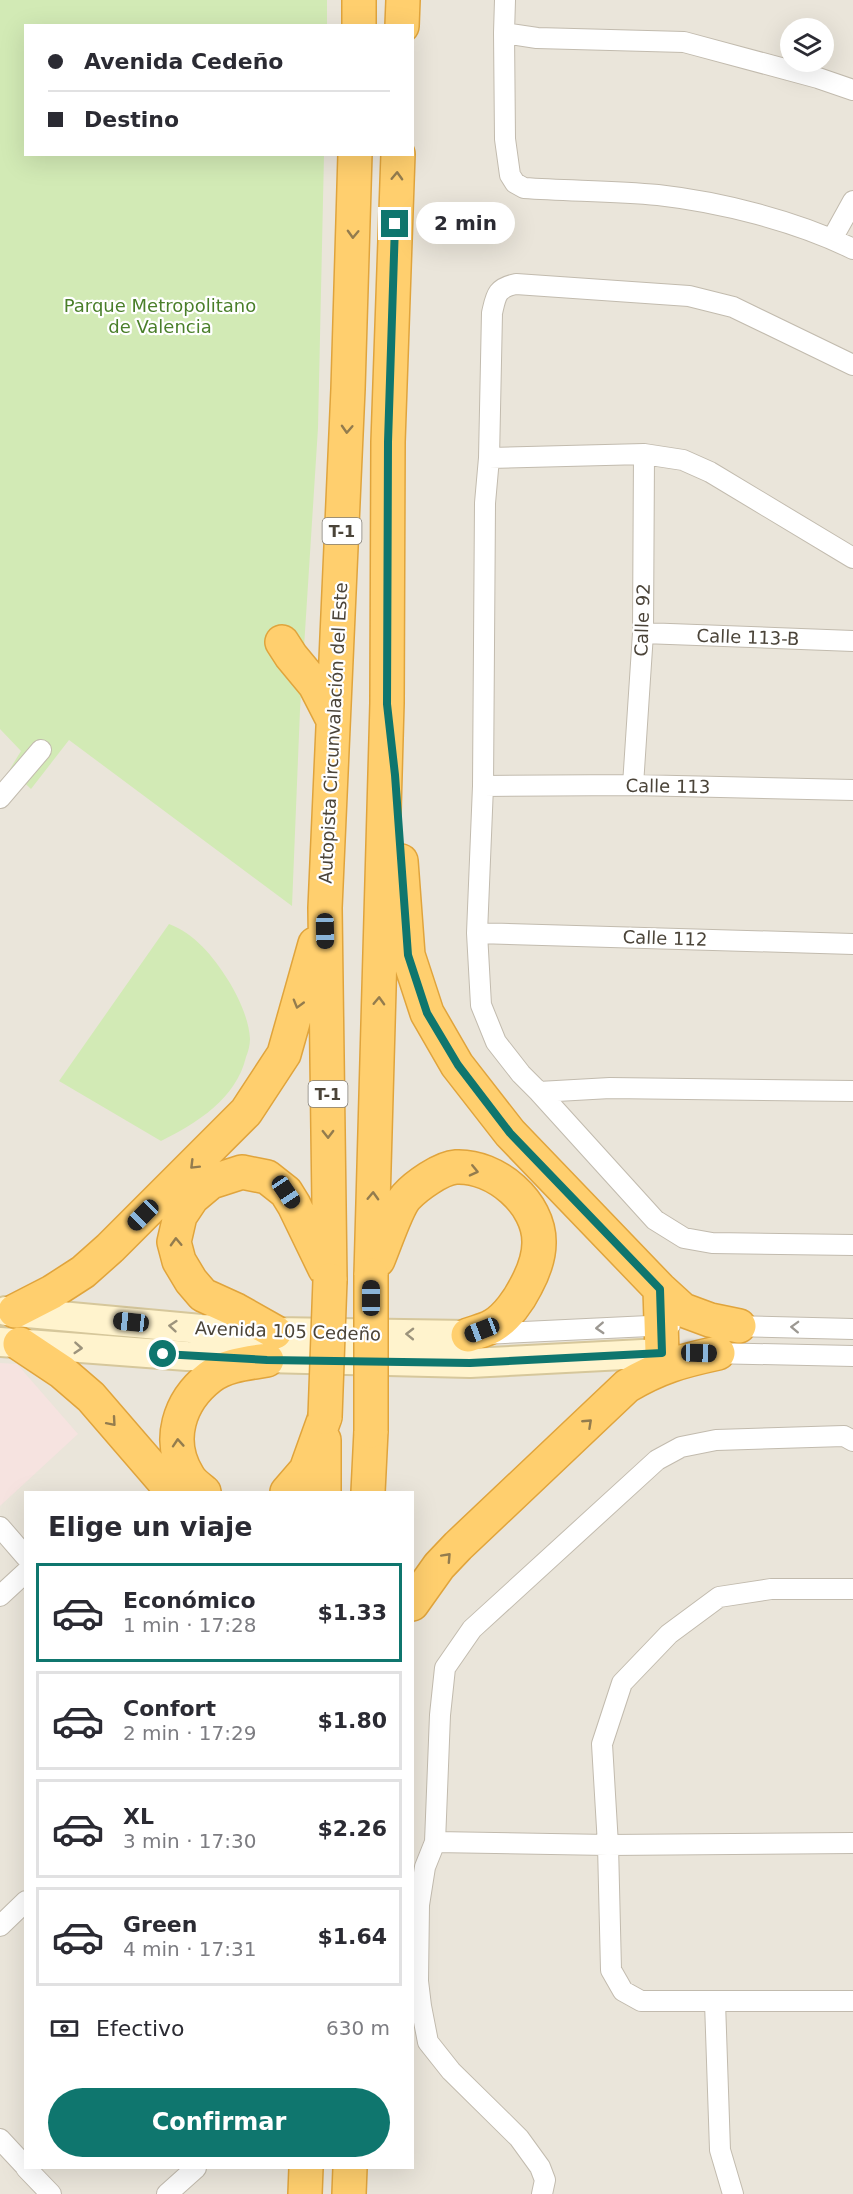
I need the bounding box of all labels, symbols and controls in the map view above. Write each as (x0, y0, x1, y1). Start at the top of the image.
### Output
map controls (780, 18, 834, 72)
button: layers (780, 18, 834, 72)
text: Avenida Cedeño (84, 49, 283, 74)
text: Destino (84, 107, 179, 132)
one-way arrow (391, 172, 404, 181)
callout: 2 min (416, 203, 515, 245)
route end (381, 210, 408, 237)
text: 2 min (434, 211, 497, 235)
one-way arrow (347, 229, 359, 238)
park label: Parque Metropolitano de Valencia (64, 295, 256, 337)
one-way arrow (340, 424, 353, 433)
road number: T-1 (322, 518, 362, 544)
street label: Autopista Circunvalación del Este (315, 582, 351, 884)
street label: Calle 92 (630, 583, 654, 657)
street label: Calle 113-B (696, 625, 800, 649)
street label: Calle 113 (625, 775, 711, 797)
car (316, 913, 334, 949)
street label: Calle 112 (622, 926, 708, 950)
one-way arrow (372, 997, 385, 1006)
one-way arrow (293, 998, 305, 1009)
road number: T-1 (308, 1081, 348, 1107)
one-way arrow (322, 1130, 334, 1139)
one-way arrow (190, 1157, 201, 1168)
one-way arrow (469, 1163, 479, 1176)
car (268, 1172, 304, 1212)
one-way arrow (367, 1191, 380, 1200)
car (124, 1196, 162, 1234)
one-way arrow (170, 1237, 183, 1246)
car (362, 1280, 380, 1316)
car (112, 1311, 150, 1333)
car (462, 1315, 502, 1345)
street label: Avenida 105 Cedeño (195, 1317, 381, 1345)
one-way arrow (169, 1320, 178, 1333)
one-way arrow (790, 1321, 799, 1334)
one-way arrow (595, 1322, 604, 1335)
one-way arrow (405, 1328, 414, 1340)
route start (149, 1340, 176, 1367)
one-way arrow (73, 1341, 83, 1354)
car (681, 1344, 717, 1362)
one-way arrow (105, 1415, 116, 1426)
one-way arrow (581, 1419, 592, 1430)
one-way arrow (172, 1438, 185, 1447)
text: Elige un viaje (48, 1511, 252, 1542)
one-way arrow (440, 1554, 451, 1564)
icon: car (51, 1586, 105, 1640)
text: Económico (123, 1588, 256, 1613)
text: $1.33 (317, 1600, 387, 1625)
text: 1 min · 17:28 (123, 1613, 257, 1637)
icon: car (51, 1694, 105, 1748)
text: Confort (123, 1696, 216, 1721)
text: $1.80 (317, 1708, 387, 1733)
text: 2 min · 17:29 (123, 1721, 257, 1745)
icon: car (51, 1802, 105, 1856)
text: XL (123, 1804, 154, 1829)
text: $2.26 (317, 1816, 387, 1841)
text: 3 min · 17:30 (123, 1829, 257, 1853)
icon: car (51, 1910, 105, 1964)
text: Green (123, 1912, 197, 1937)
text: $1.64 (317, 1924, 387, 1949)
text: 4 min · 17:31 (123, 1937, 257, 1961)
icon: cash (48, 2012, 81, 2045)
text: Efectivo (96, 2016, 185, 2041)
text: 630 m (326, 2016, 390, 2040)
button: Confirmar (48, 2088, 390, 2157)

